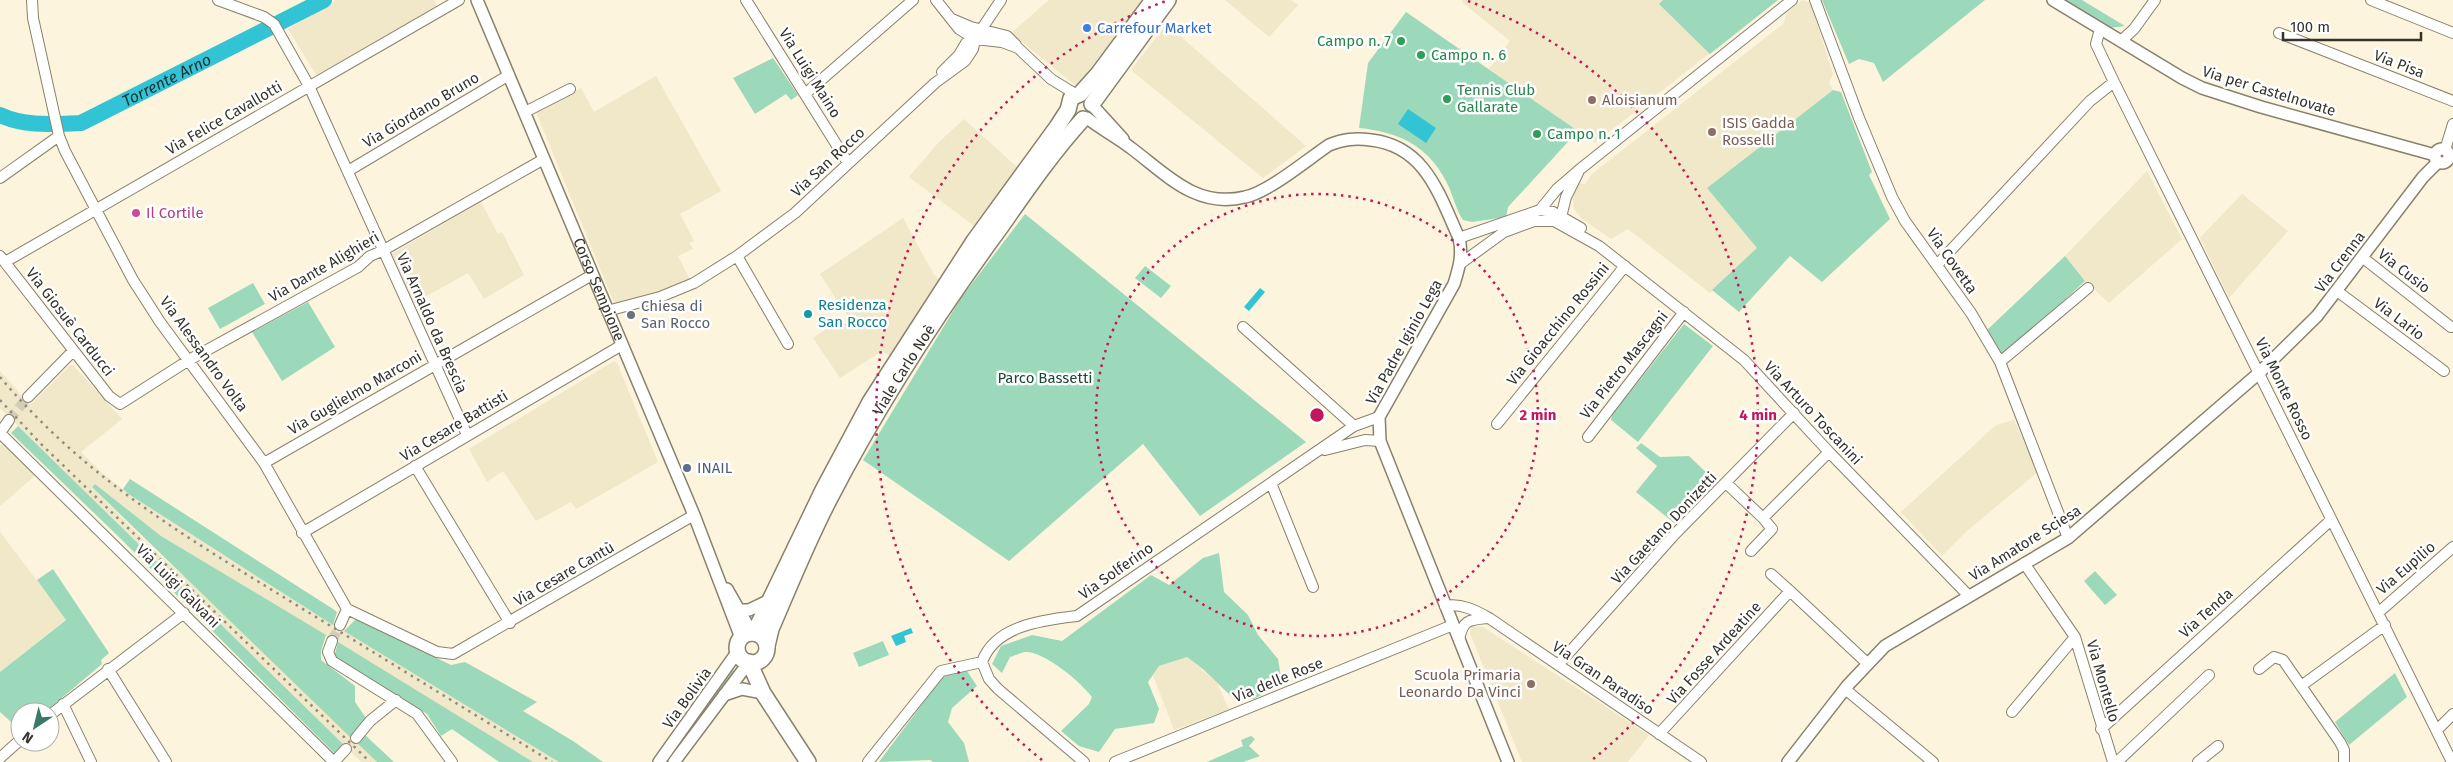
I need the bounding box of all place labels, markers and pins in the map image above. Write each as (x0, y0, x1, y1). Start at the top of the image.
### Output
place label: Carrefour Market (1097, 19, 1212, 37)
marker: Carrefour Market (1081, 22, 1093, 34)
place label: Campo n. 7 (1317, 32, 1391, 50)
marker: Campo n. 7 (1395, 35, 1407, 47)
place label: Campo n. 6 (1431, 46, 1506, 64)
marker: Campo n. 6 (1415, 49, 1427, 61)
place label: Tennis Club Gallarate (1457, 81, 1535, 116)
place label: Aloisianum (1602, 91, 1678, 109)
marker: Tennis Club Gallarate (1441, 93, 1453, 105)
marker: Aloisianum (1586, 94, 1598, 106)
place label: ISIS Gadda Rosselli (1722, 114, 1795, 149)
place label: Campo n. 1 (1547, 125, 1621, 143)
marker: ISIS Gadda Rosselli (1706, 126, 1718, 138)
marker: Campo n. 1 (1531, 128, 1543, 140)
place label: Il Cortile (146, 204, 204, 222)
marker: Il Cortile (130, 207, 142, 219)
place label: Residenza San Rocco (818, 296, 887, 331)
place label: Chiesa di San Rocco (641, 297, 710, 332)
marker: Residenza San Rocco (802, 308, 814, 320)
marker: Chiesa di San Rocco (625, 309, 637, 321)
centre of rings (1308, 406, 1326, 424)
place label: INAIL (697, 459, 733, 477)
marker: INAIL (681, 462, 693, 474)
place label: Scuola Primaria Leonardo Da Vinci (1399, 666, 1521, 701)
marker: Scuola Primaria Leonardo Da Vinci (1525, 678, 1537, 690)

